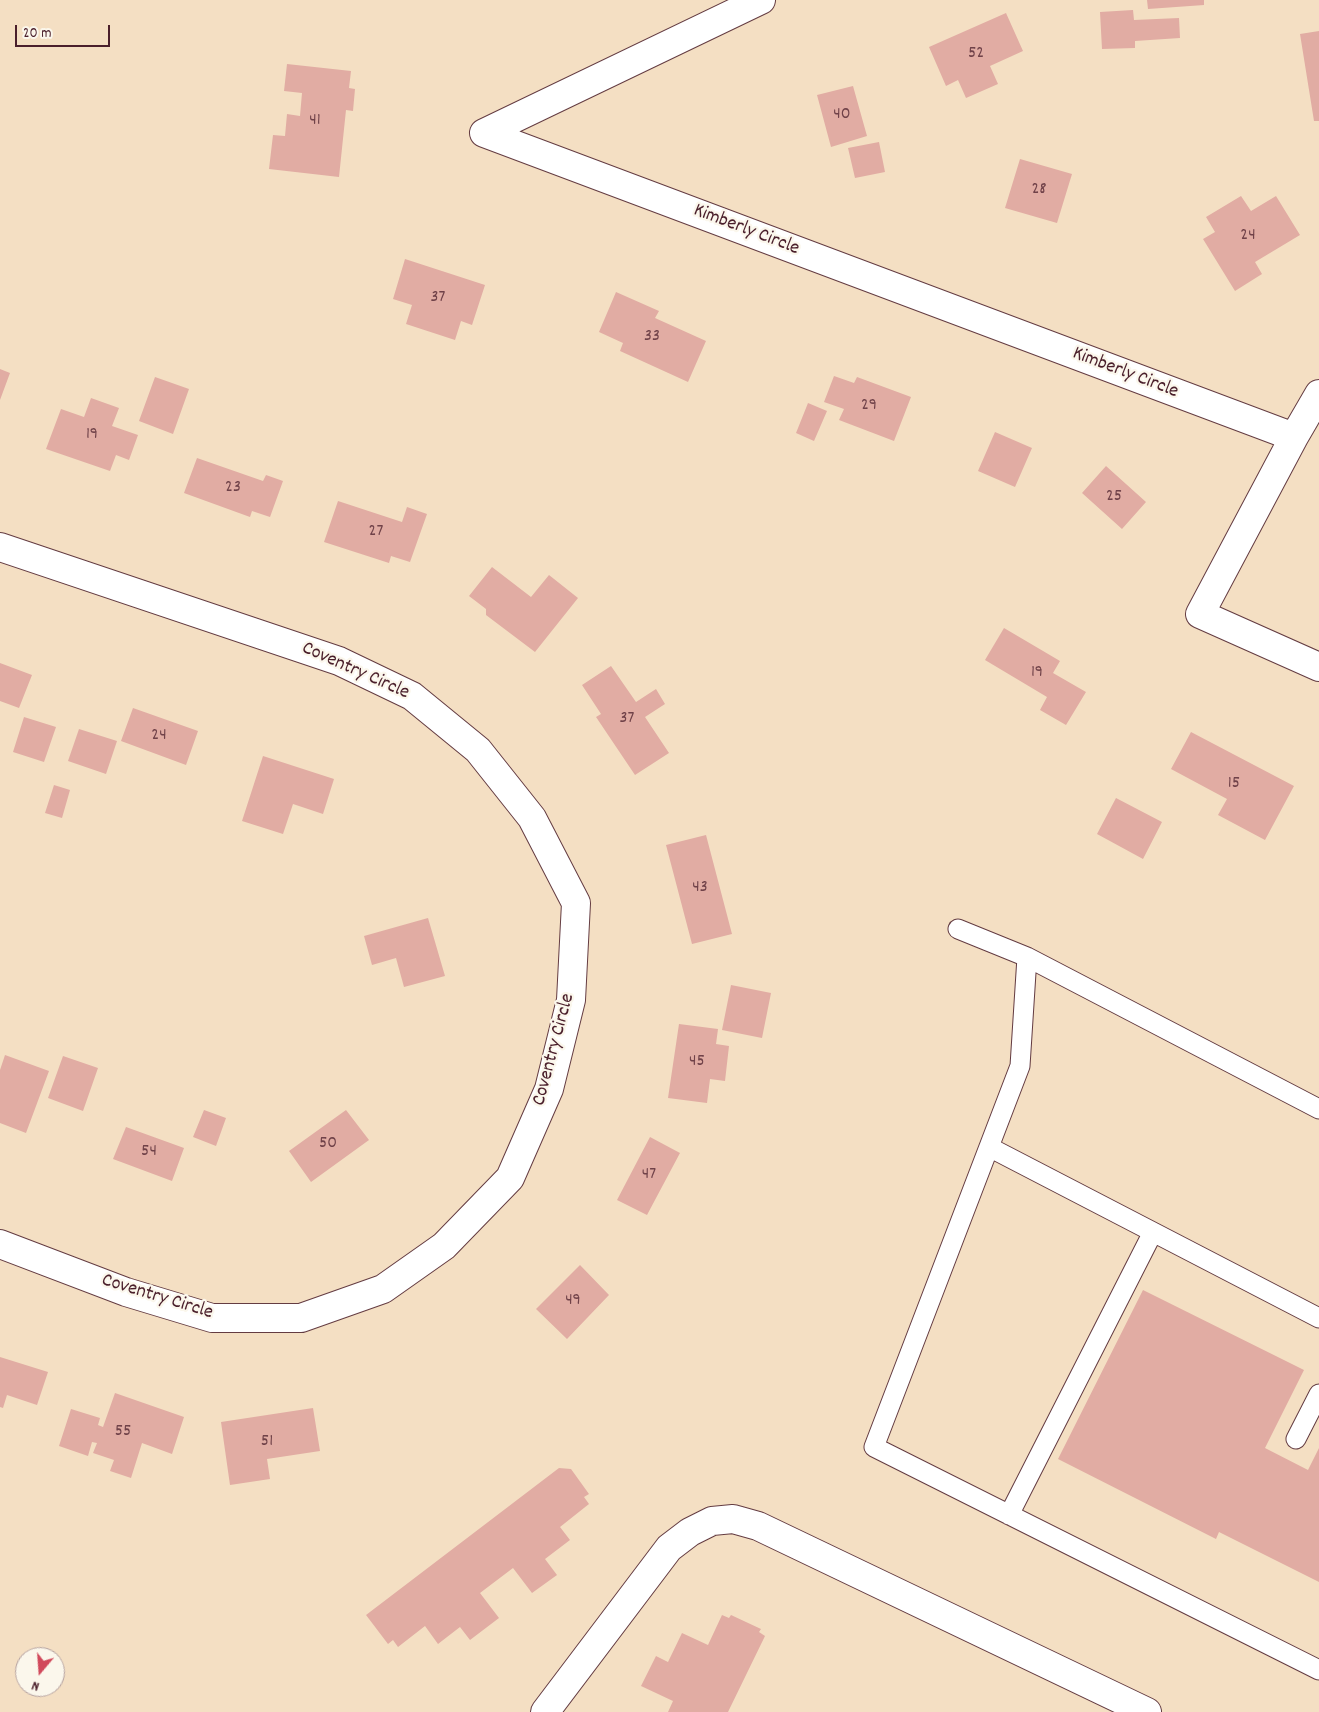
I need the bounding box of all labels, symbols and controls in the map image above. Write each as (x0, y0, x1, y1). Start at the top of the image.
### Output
scale bar (18, 15, 112, 47)
text: 20 m (23, 23, 51, 45)
house number: 52 (968, 44, 984, 66)
house number: 40 (833, 105, 851, 127)
house number: 41 (309, 111, 321, 133)
house number: 28 (1031, 180, 1047, 202)
street label: Kimberly Circle (690, 200, 802, 262)
house number: 24 (1240, 226, 1256, 248)
house number: 37 (431, 288, 445, 310)
house number: 33 (644, 327, 660, 349)
street label: Kimberly Circle (1069, 343, 1181, 405)
house number: 29 (861, 396, 877, 418)
house number: 19 (86, 425, 98, 447)
house number: 23 (225, 478, 241, 500)
house number: 25 (1106, 487, 1122, 509)
house number: 27 (369, 522, 383, 544)
street label: Coventry Circle (297, 638, 413, 706)
house number: 19 (1031, 663, 1043, 685)
house number: 37 (620, 709, 634, 731)
house number: 24 (151, 726, 167, 748)
house number: 15 (1228, 774, 1240, 796)
house number: 43 (692, 878, 708, 900)
street label: Coventry Circle (529, 991, 581, 1109)
house number: 45 (689, 1052, 705, 1074)
house number: 50 (319, 1134, 337, 1156)
house number: 54 (141, 1142, 157, 1164)
house number: 47 (642, 1165, 656, 1187)
street label: Coventry Circle (98, 1270, 216, 1326)
house number: 49 (565, 1291, 581, 1313)
house number: 55 (115, 1422, 131, 1444)
house number: 51 (261, 1432, 273, 1454)
north arrow (15, 1647, 65, 1697)
text: N (29, 1675, 42, 1696)

